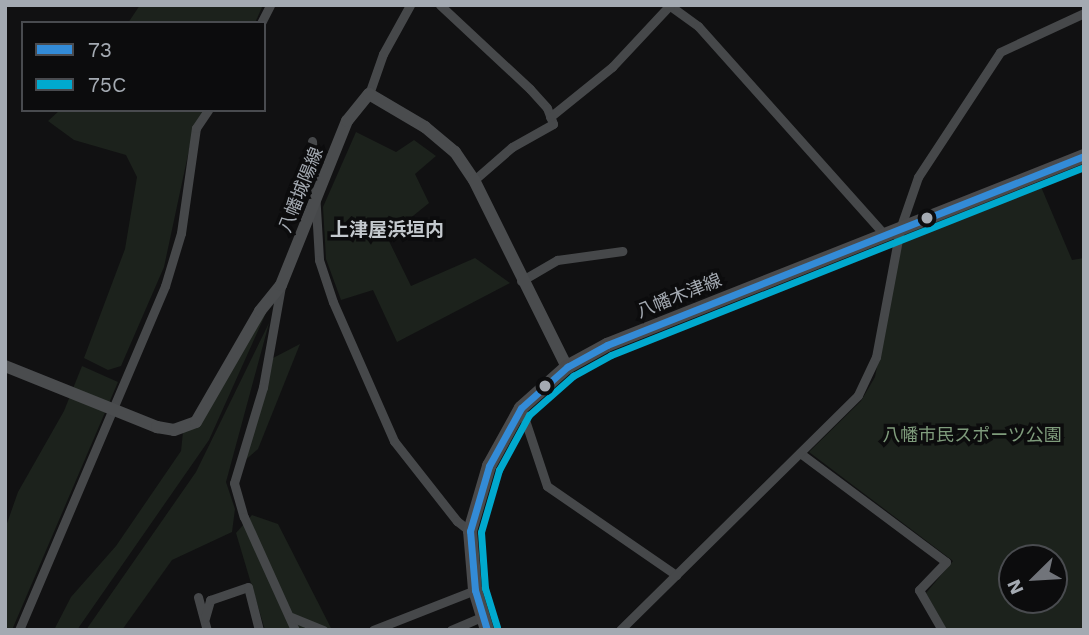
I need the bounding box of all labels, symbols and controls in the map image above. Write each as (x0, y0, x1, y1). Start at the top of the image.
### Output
legend (21, 21, 266, 112)
text: 73 (88, 37, 112, 62)
text: 75C (88, 72, 126, 97)
street label: 八幡城陽線 (274, 144, 328, 236)
unlabelled marker (920, 211, 934, 225)
district label: 上津屋浜垣内 (330, 219, 444, 241)
street label: 八幡木津線 (633, 269, 725, 323)
unlabelled marker (538, 379, 552, 393)
park label: 八幡市民スポーツ公園 (882, 424, 1062, 446)
north arrow (998, 544, 1068, 614)
text: N (1002, 576, 1029, 598)

